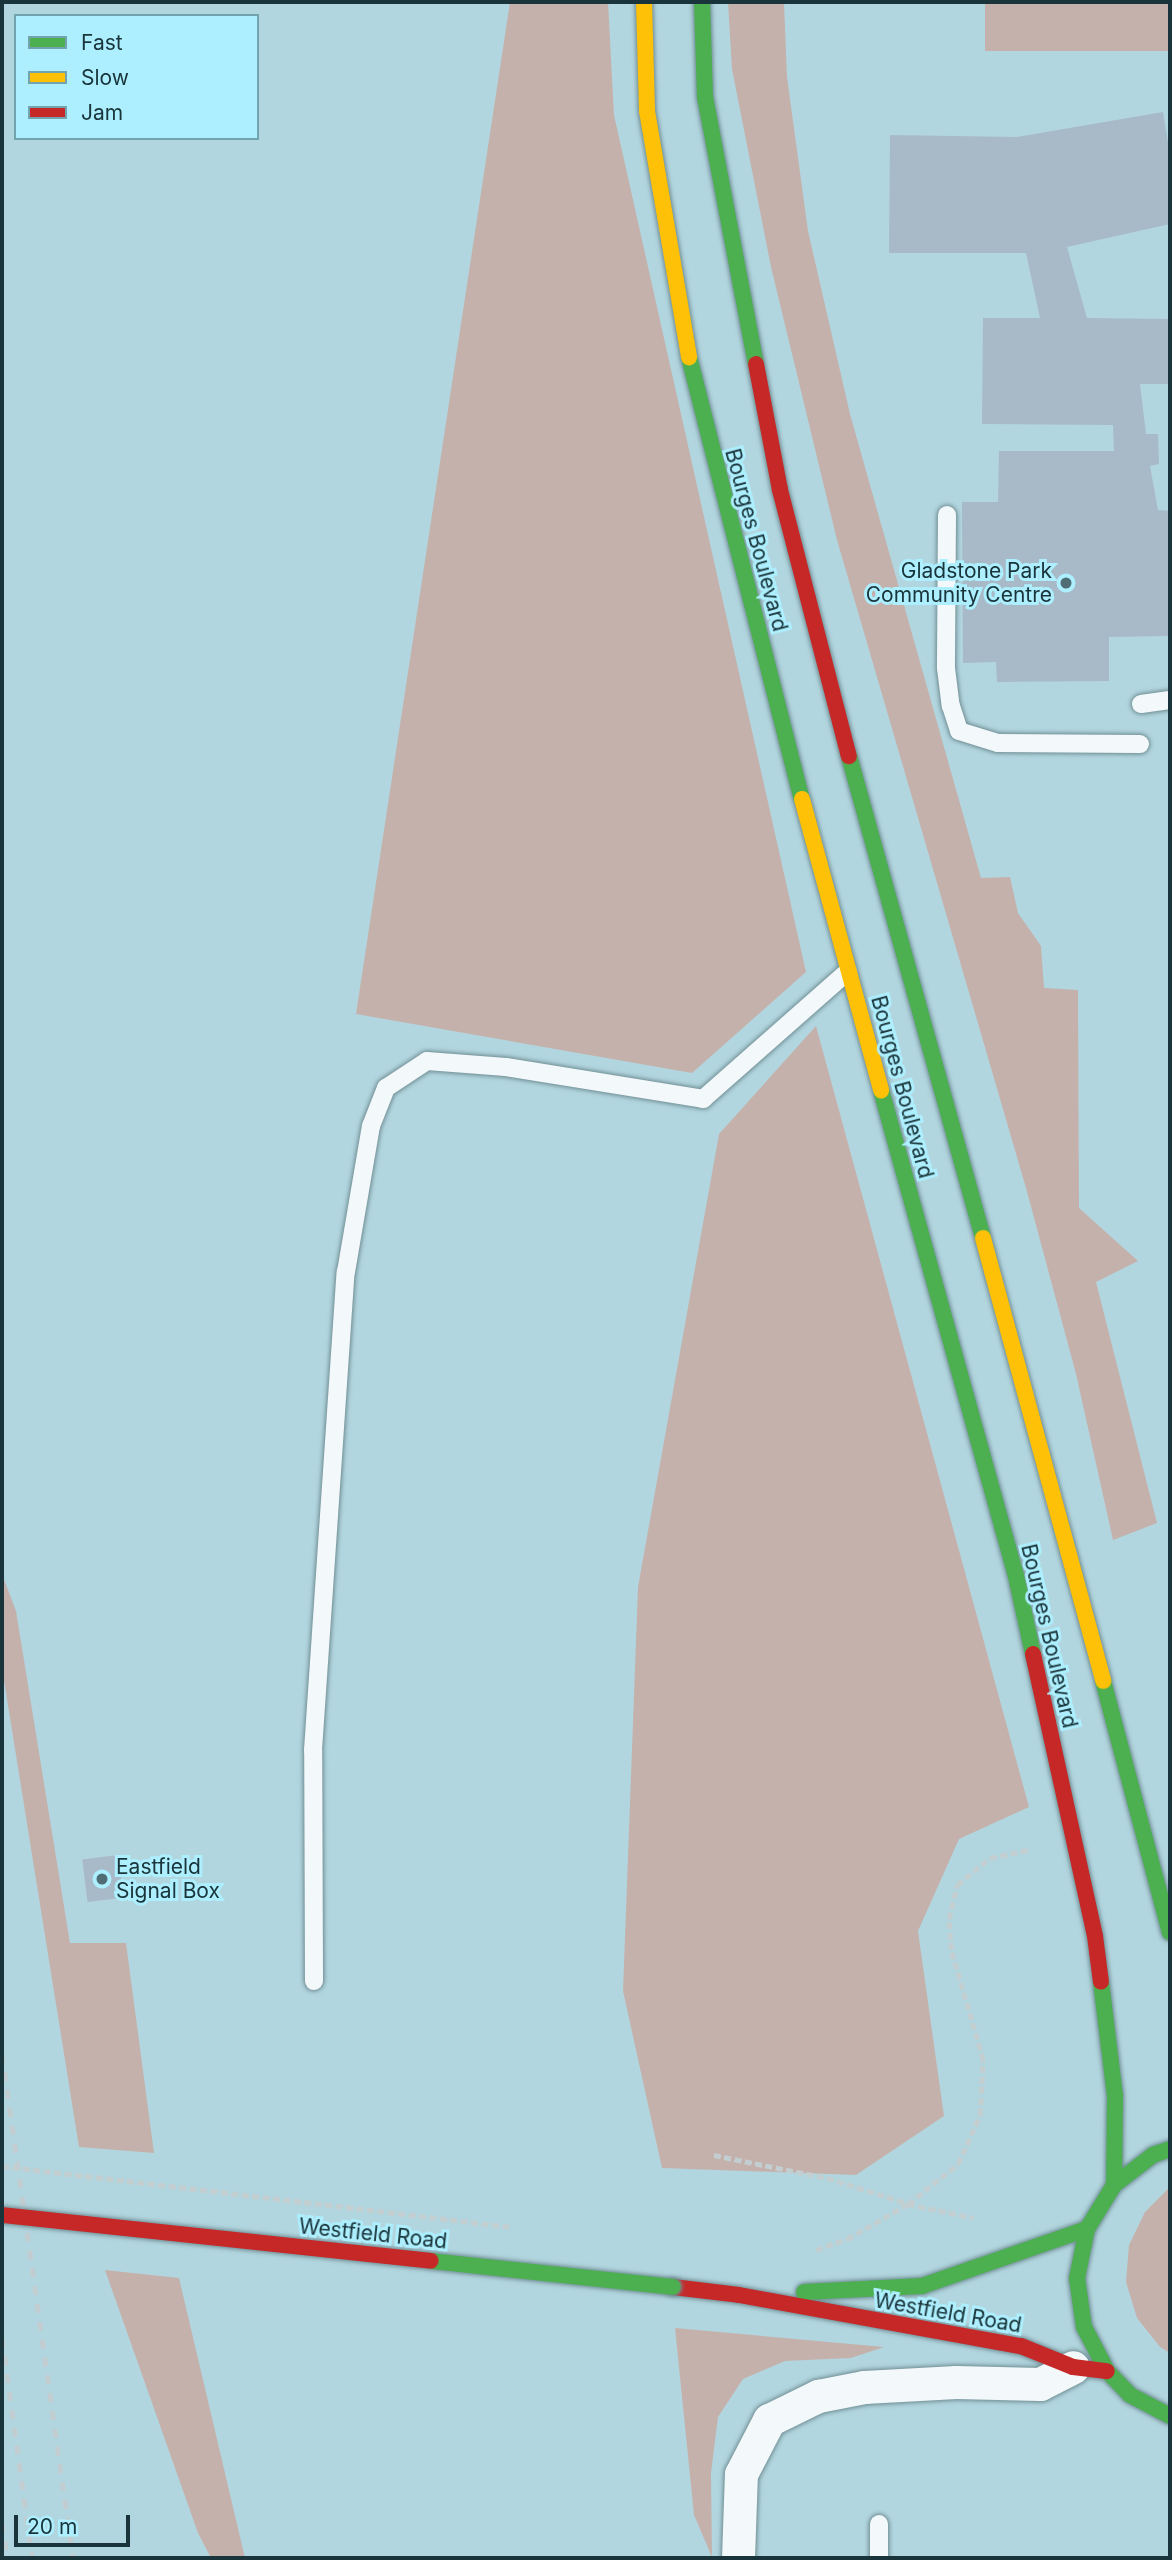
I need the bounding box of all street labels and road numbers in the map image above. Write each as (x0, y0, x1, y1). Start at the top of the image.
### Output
street label: Bourges Boulevard (720, 446, 792, 634)
street label: Bourges Boulevard (866, 993, 938, 1181)
street label: Bourges Boulevard (1016, 1542, 1082, 1730)
street label: Westfield Road (298, 2214, 448, 2254)
street label: Westfield Road (872, 2288, 1024, 2338)

